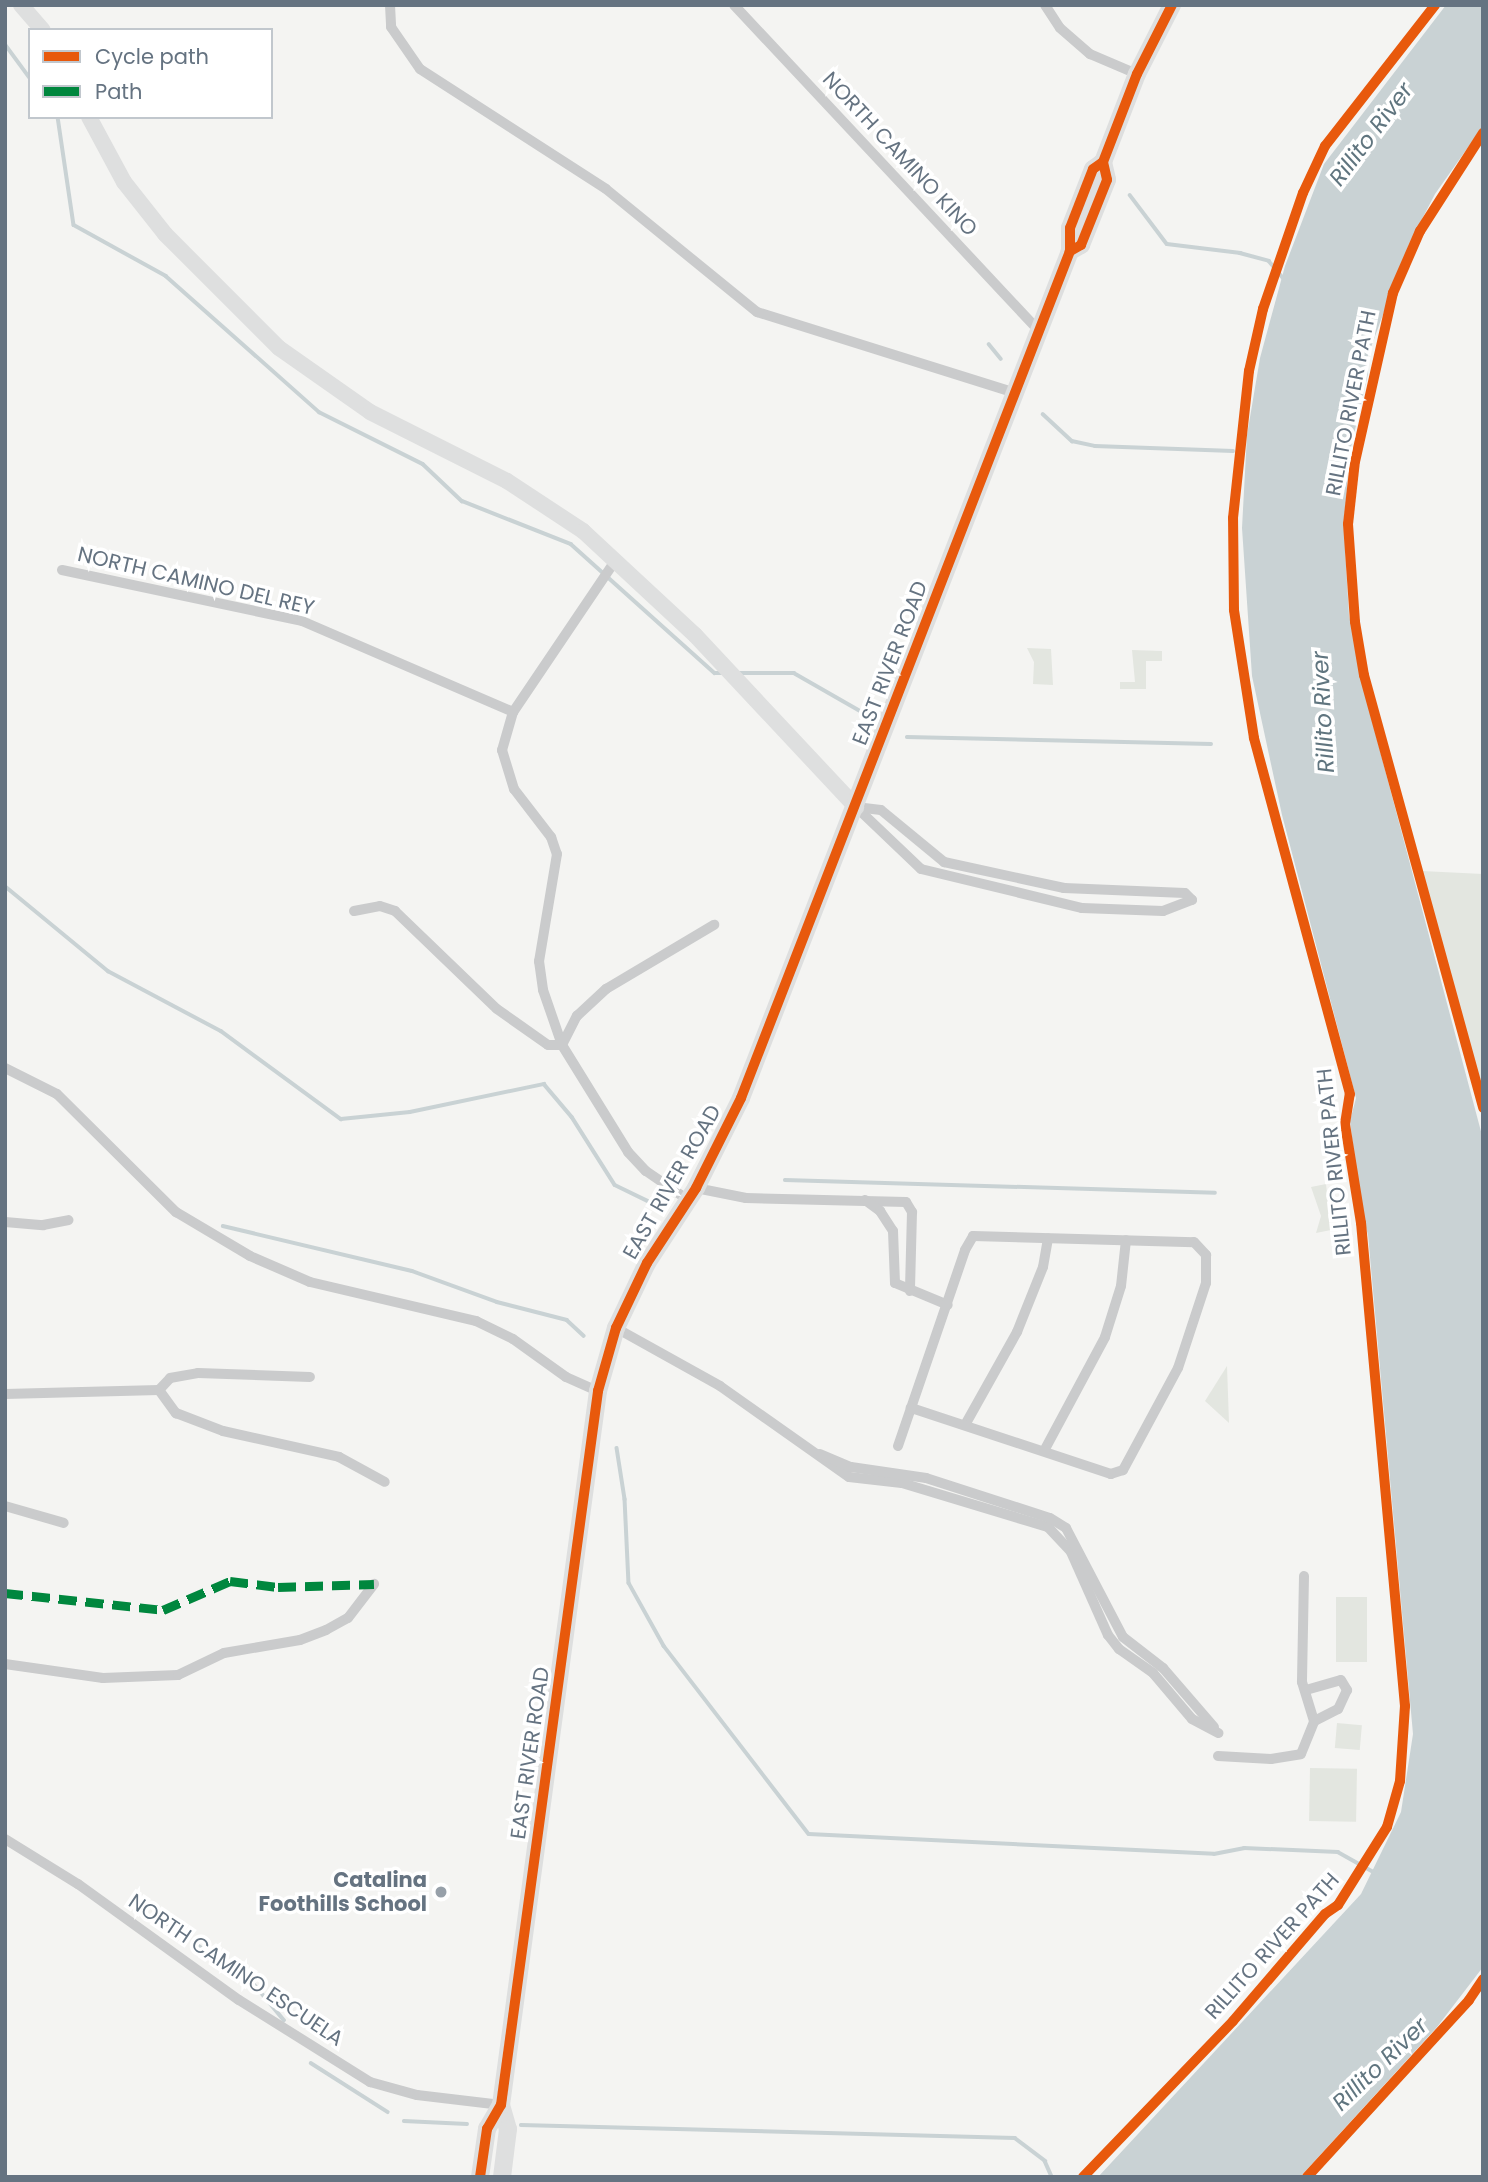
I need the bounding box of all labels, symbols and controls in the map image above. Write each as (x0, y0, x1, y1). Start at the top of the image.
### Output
legend (28, 28, 273, 119)
text: Cycle path (95, 42, 209, 71)
street label: NORTH CAMINO KINO (817, 67, 983, 241)
text: Path (95, 77, 142, 106)
water label: Rillito River (1323, 77, 1419, 191)
street label: RILLITO RIVER PATH (1321, 308, 1381, 498)
street label: NORTH CAMINO DEL REY (75, 541, 317, 621)
street label: EAST RIVER ROAD (847, 577, 933, 749)
water label: Rillito River (1306, 650, 1340, 774)
street label: RILLITO RIVER PATH (1312, 1067, 1356, 1257)
street label: EAST RIVER ROAD (618, 1100, 726, 1264)
street label: EAST RIVER ROAD (505, 1665, 555, 1841)
place label: Catalina Foothills School (259, 1867, 427, 1917)
street label: RILLITO RIVER PATH (1200, 1868, 1344, 2024)
marker: Catalina Foothills School (433, 1884, 449, 1900)
street label: NORTH CAMINO ESCUELA (124, 1889, 348, 2051)
water label: Rillito River (1327, 2012, 1433, 2116)

